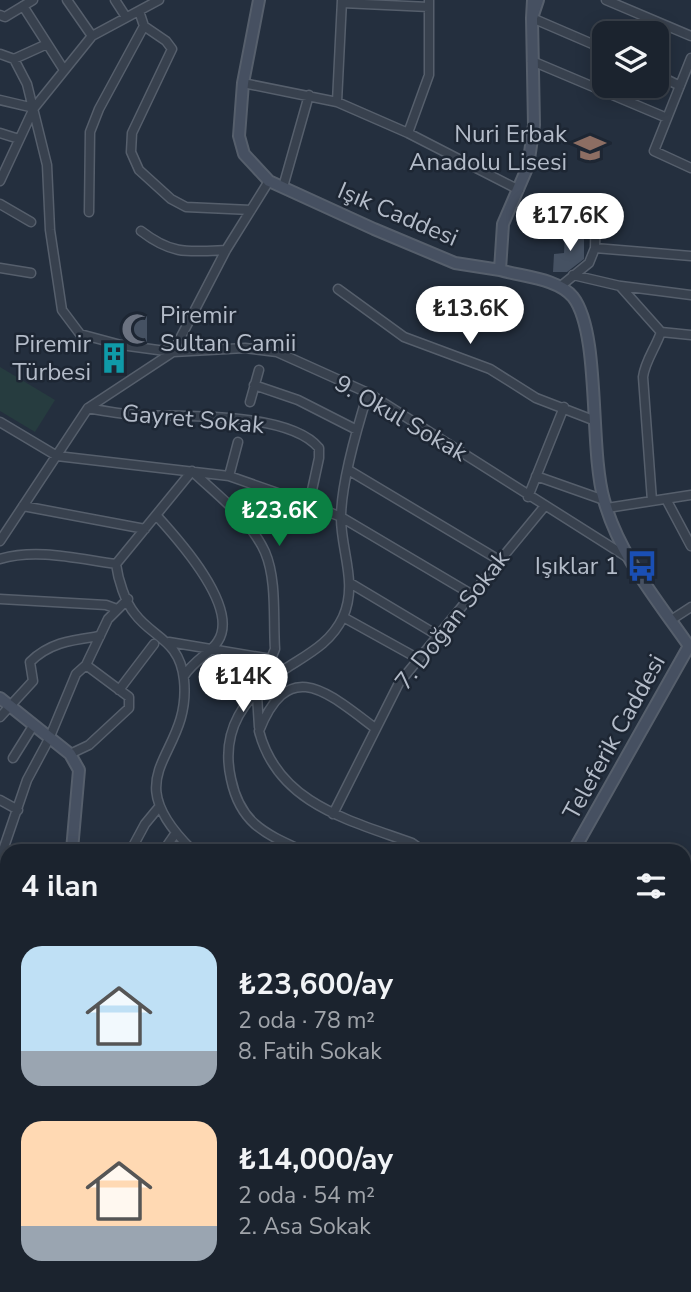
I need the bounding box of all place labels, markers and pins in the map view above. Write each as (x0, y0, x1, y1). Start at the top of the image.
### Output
place label: Nuri Erbak Anadolu Lisesi (409, 118, 568, 178)
school or university icon: Nuri Erbak Anadolu Lisesi (573, 131, 607, 165)
pin: ₺17.6K (513, 194, 627, 253)
pin: ₺13.6K (413, 286, 527, 346)
place label: Piremir Sultan Camii (160, 299, 296, 359)
mosque icon: Piremir Sultan Camii (120, 312, 154, 346)
place label: Piremir Türbesi (12, 328, 91, 388)
building icon: Piremir Türbesi (97, 341, 131, 375)
pin: ₺23.6K (222, 489, 336, 548)
bus stop icon: Işıklar 1 (625, 549, 659, 583)
place label: Işıklar 1 (535, 550, 619, 582)
pin: ₺14K (202, 654, 284, 714)

